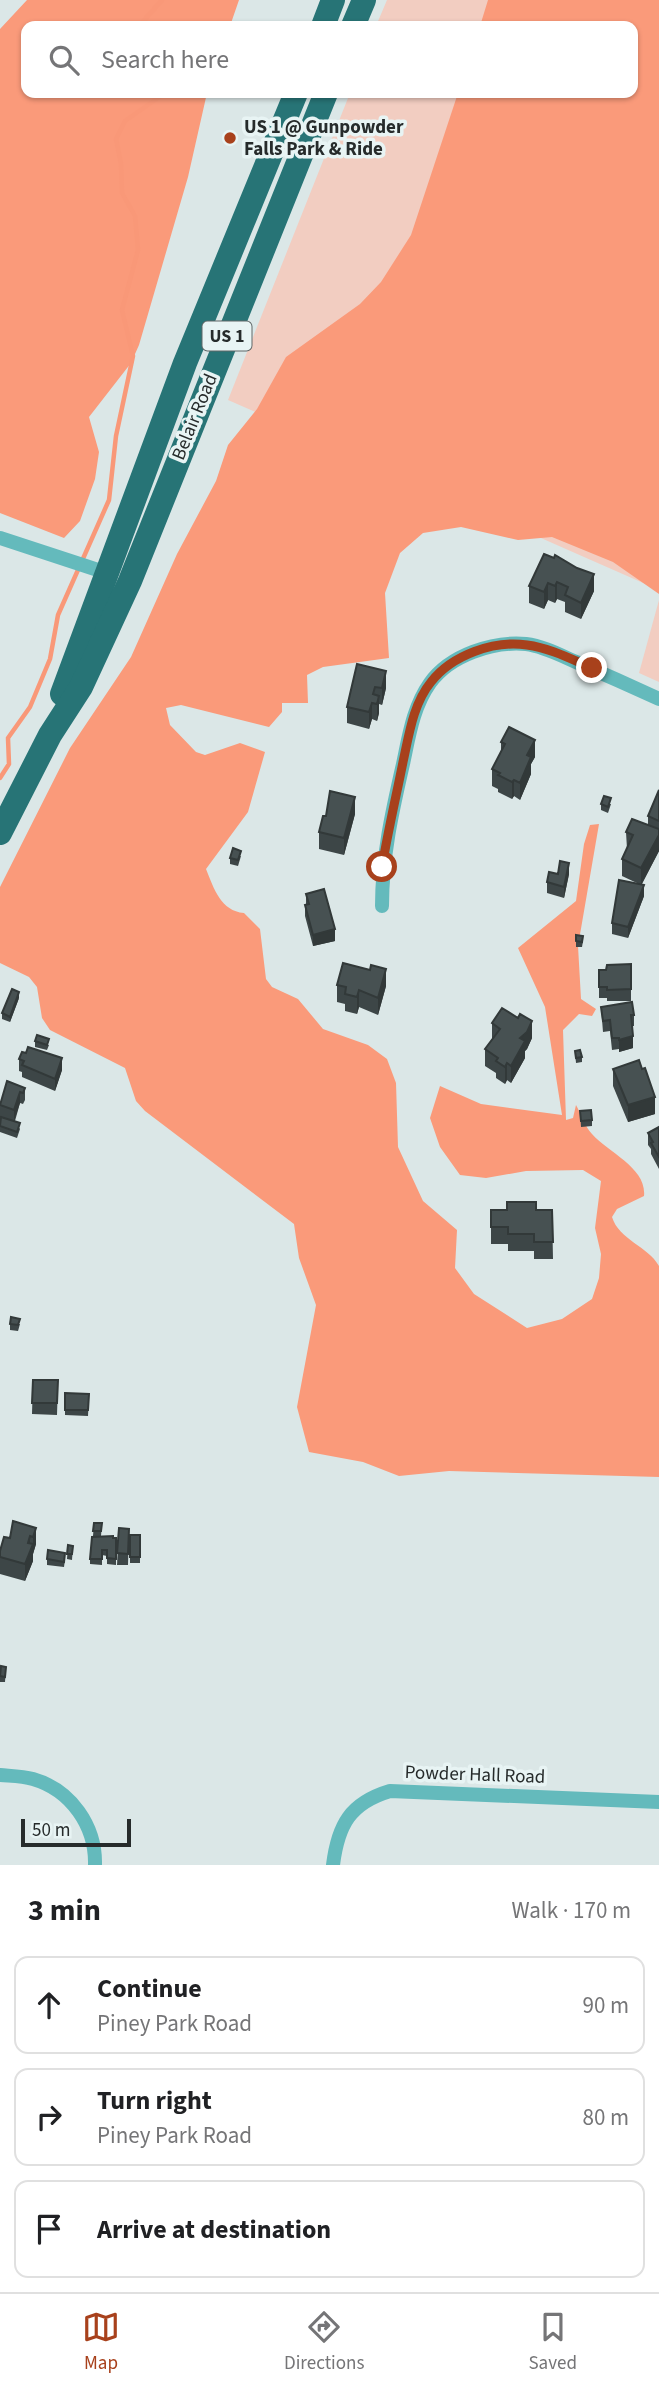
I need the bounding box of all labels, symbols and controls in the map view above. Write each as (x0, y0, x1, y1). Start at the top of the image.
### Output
search box (21, 21, 638, 98)
icon: search (45, 41, 83, 79)
text: Search here (101, 41, 229, 78)
place label: US 1 @ Gunpowder Falls Park & Ride (244, 114, 404, 163)
marker: US 1 @ Gunpowder Falls Park & Ride (222, 130, 238, 146)
road number: US 1 (202, 322, 252, 350)
street label: Belair Road (165, 370, 225, 464)
route end (576, 652, 607, 683)
route start (366, 851, 397, 882)
street label: Powder Hall Road (404, 1759, 546, 1791)
scale bar (21, 1816, 131, 1848)
text: 50 m (32, 1817, 70, 1844)
text: 3 min (28, 1889, 101, 1932)
text: Walk · 170 m (512, 1894, 631, 1927)
text: Continue (97, 1970, 202, 2007)
icon: ahead (30, 1986, 68, 2024)
text: 90 m (582, 1989, 629, 2022)
text: Piney Park Road (97, 2007, 252, 2040)
text: Turn right (97, 2082, 212, 2119)
icon: right (30, 2098, 68, 2136)
text: 80 m (582, 2101, 629, 2134)
text: Piney Park Road (97, 2119, 252, 2152)
icon: arrive (30, 2210, 68, 2248)
text: Arrive at destination (97, 2211, 331, 2248)
tab: Map (82, 2308, 120, 2377)
tab: Directions (284, 2308, 364, 2377)
tab: Saved (528, 2308, 577, 2377)

